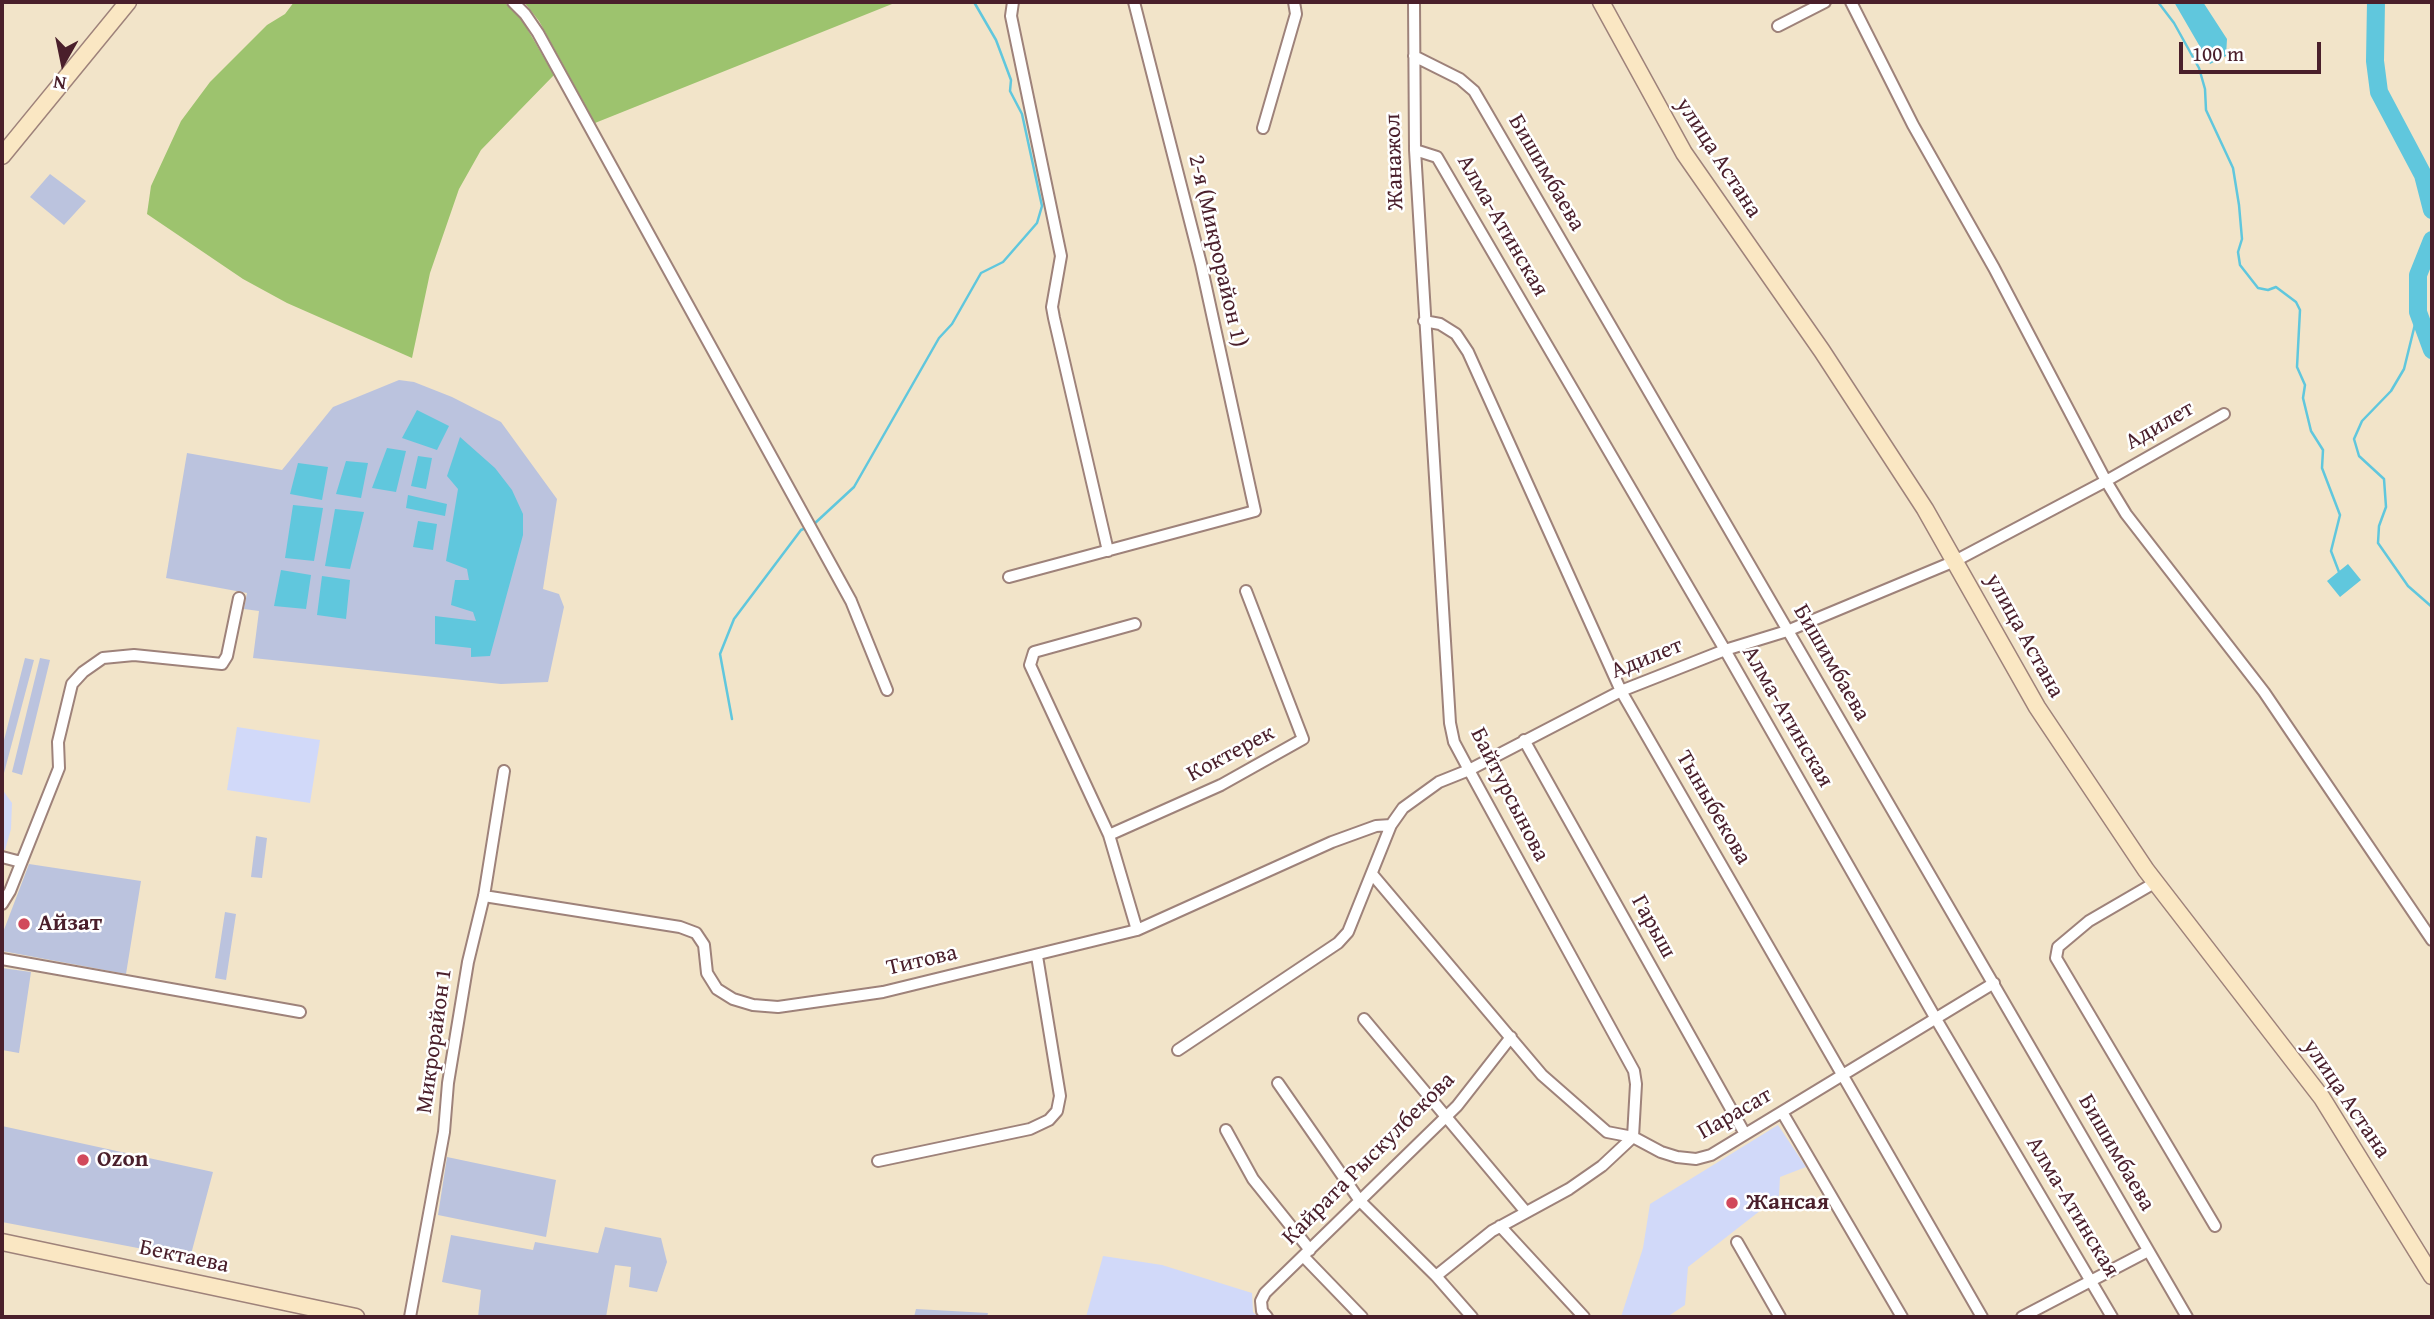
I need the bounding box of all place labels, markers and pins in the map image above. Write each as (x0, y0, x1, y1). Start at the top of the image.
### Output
place label: Айзат (38, 910, 102, 938)
marker: Айзат (16, 916, 32, 932)
place label: Ozon (97, 1146, 148, 1174)
marker: Ozon (75, 1152, 91, 1168)
place label: Жансая (1746, 1189, 1829, 1217)
marker: Жансая (1724, 1195, 1740, 1211)

